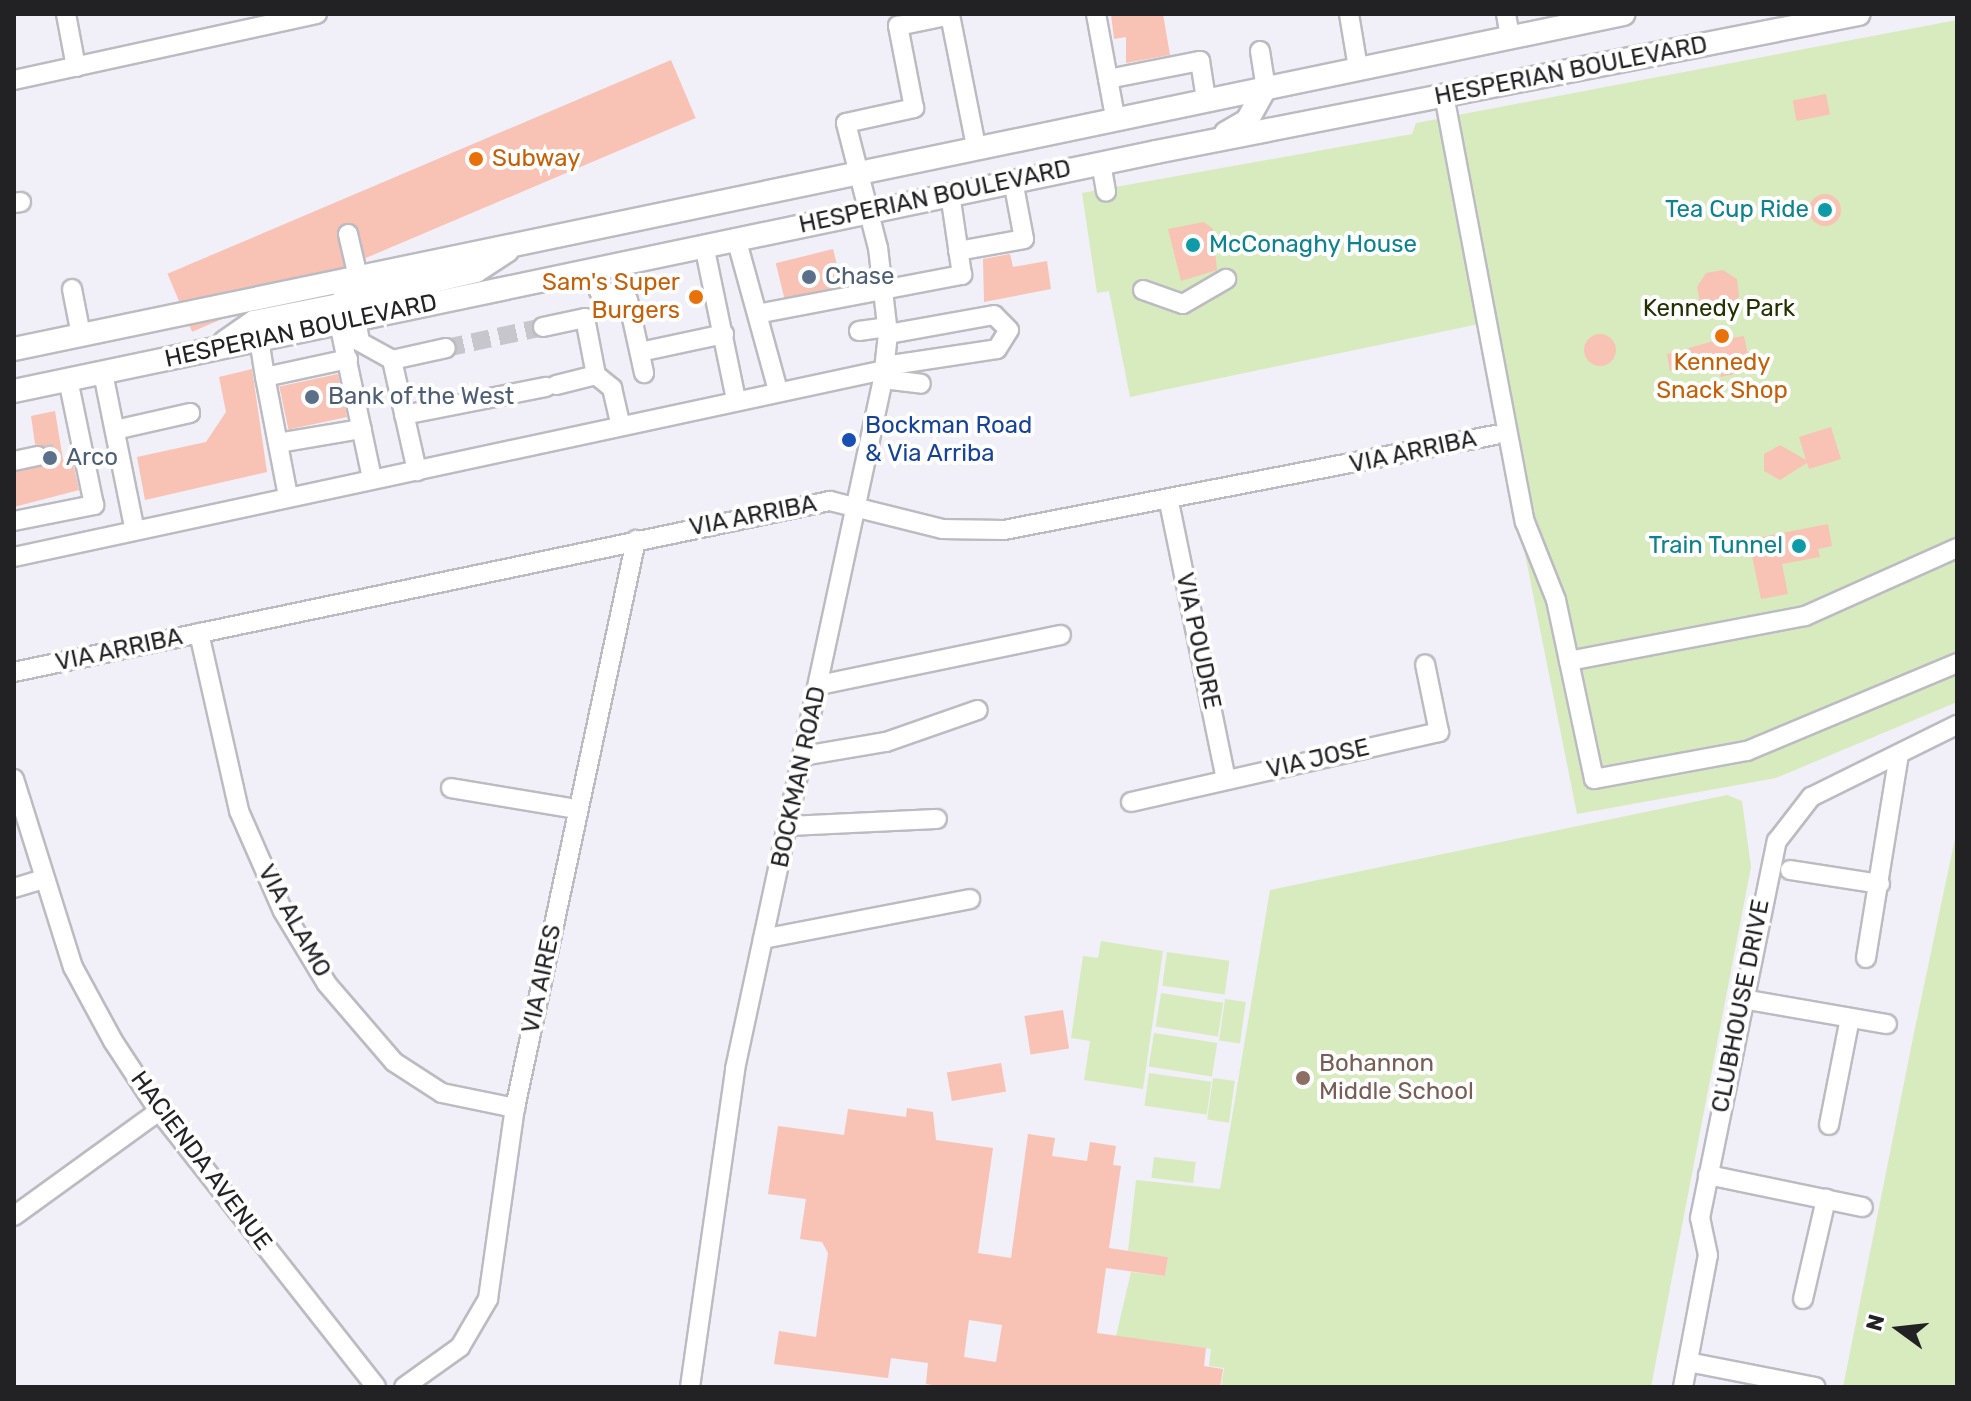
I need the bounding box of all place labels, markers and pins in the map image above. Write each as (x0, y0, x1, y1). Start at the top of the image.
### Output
place label: Subway (492, 145, 580, 173)
marker: Subway (467, 150, 485, 168)
place label: Tea Cup Ride (1665, 196, 1809, 224)
marker: Tea Cup Ride (1816, 201, 1834, 219)
place label: McConaghy House (1209, 231, 1418, 259)
marker: McConaghy House (1184, 236, 1202, 254)
place label: Chase (825, 263, 895, 291)
marker: Chase (800, 268, 818, 286)
place label: Sam's Super Burgers (542, 269, 680, 325)
marker: Sam's Super Burgers (687, 288, 705, 306)
marker: Kennedy Snack Shop (1713, 327, 1731, 345)
place label: Kennedy Snack Shop (1656, 349, 1788, 405)
place label: Bank of the West (328, 383, 516, 411)
marker: Bank of the West (303, 388, 321, 406)
place label: Bockman Road & Via Arriba (865, 412, 1032, 468)
marker: Bockman Road & Via Arriba (840, 431, 858, 449)
place label: Arco (66, 444, 118, 472)
marker: Arco (41, 449, 59, 467)
place label: Train Tunnel (1648, 532, 1783, 560)
marker: Train Tunnel (1790, 537, 1808, 555)
place label: Bohannon Middle School (1319, 1050, 1474, 1106)
marker: Bohannon Middle School (1294, 1069, 1312, 1087)

